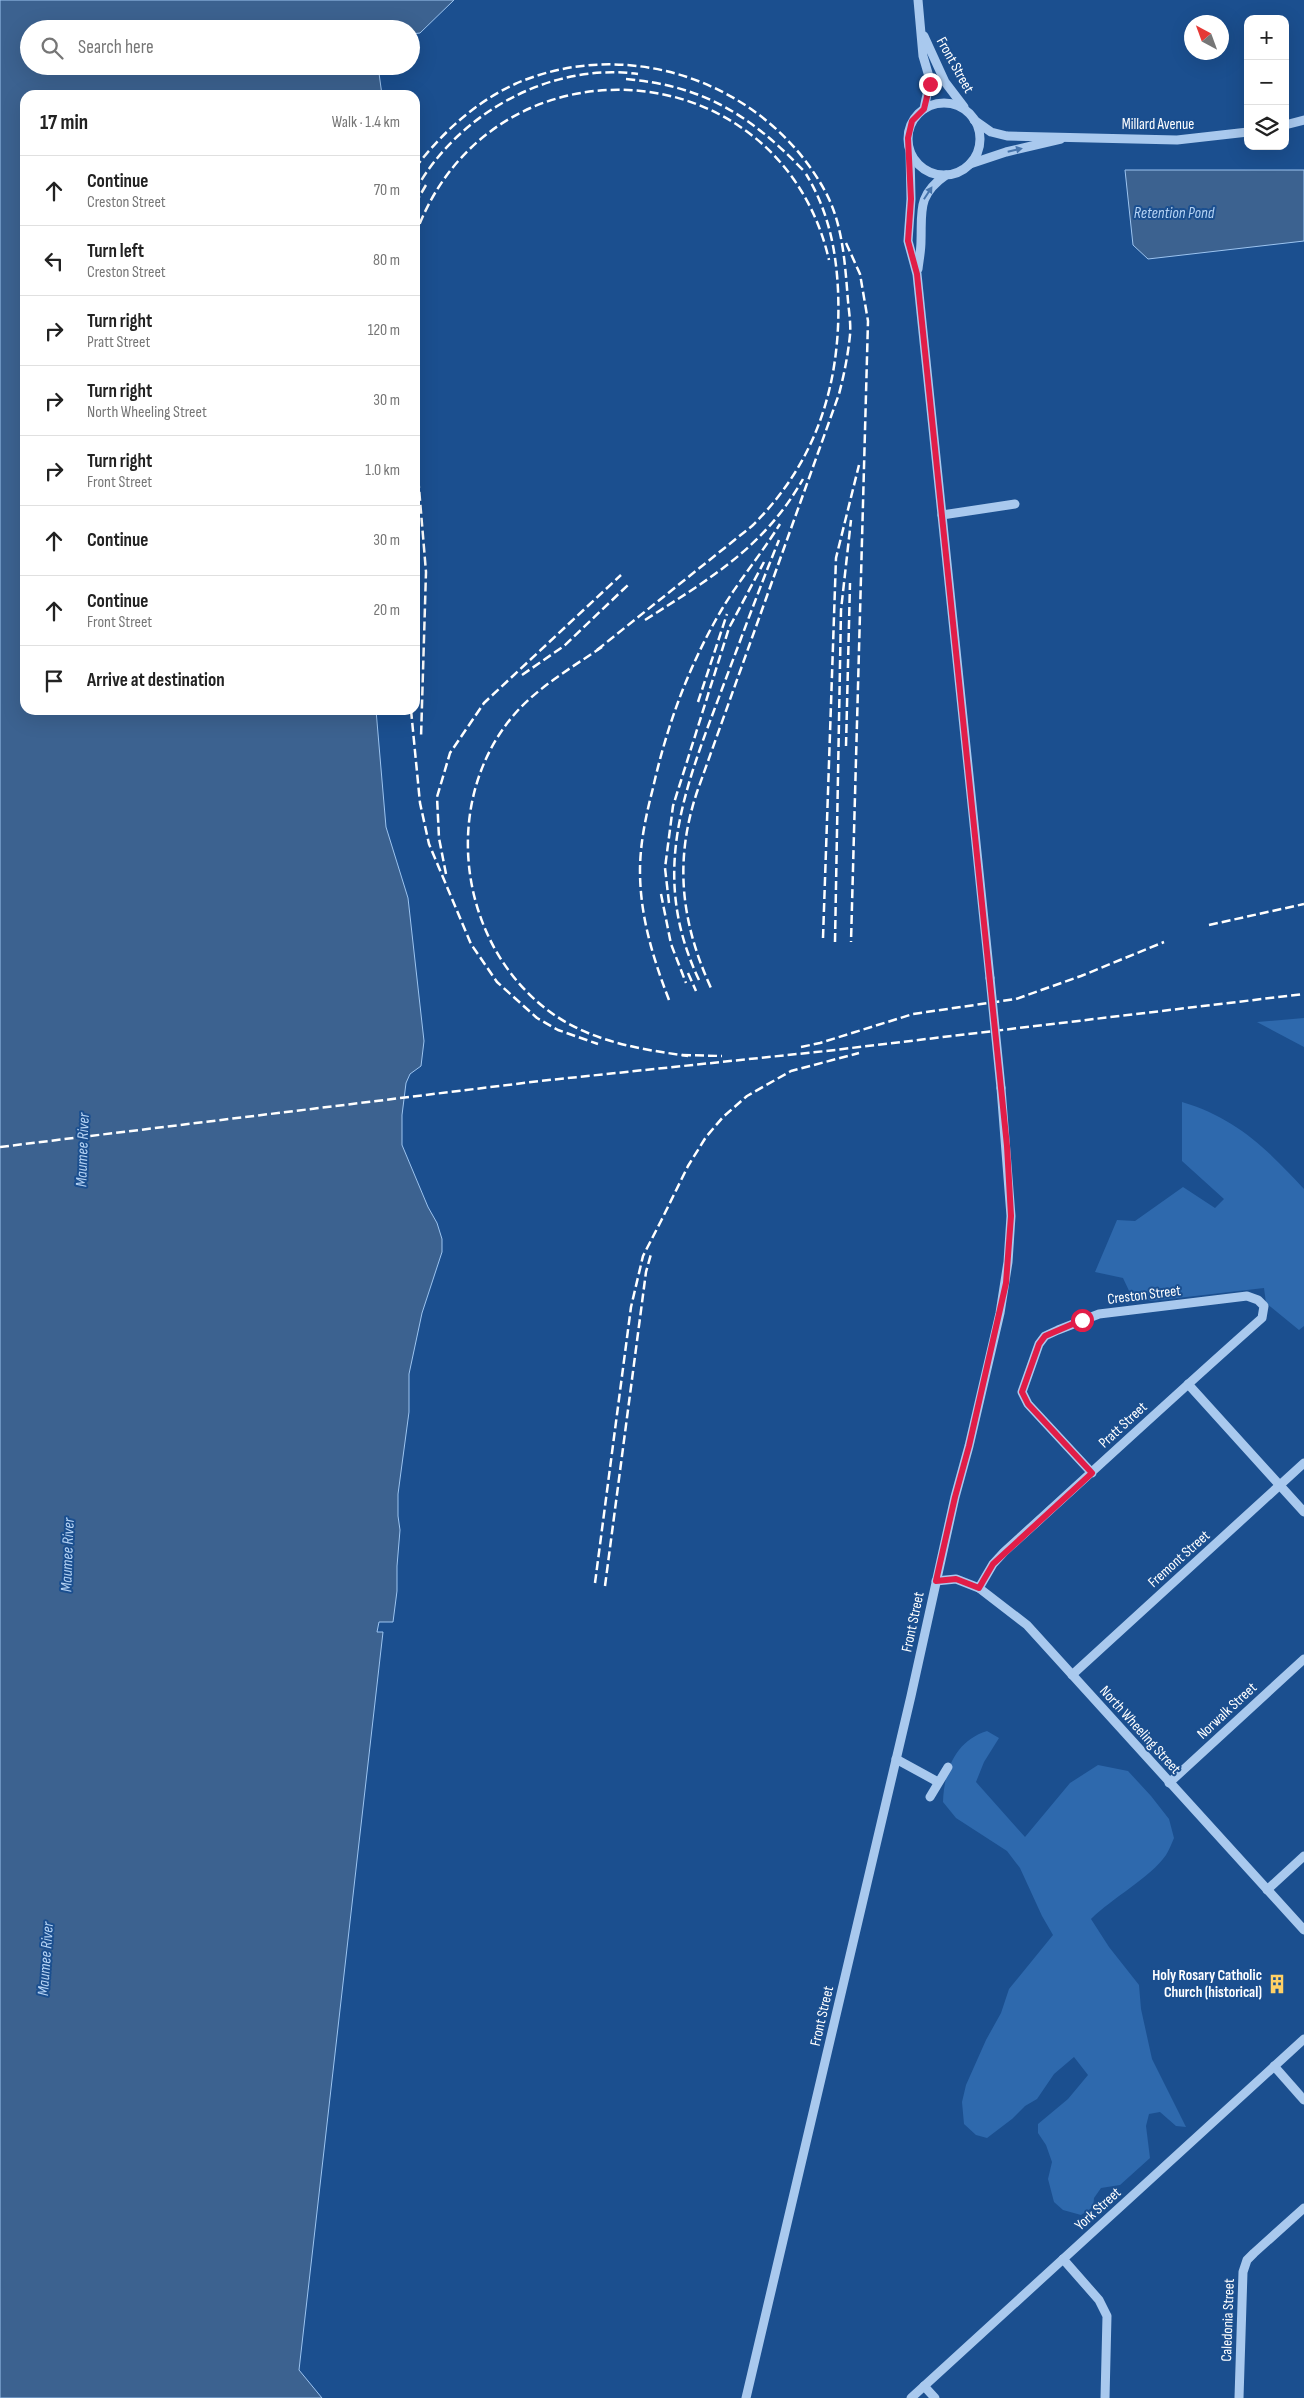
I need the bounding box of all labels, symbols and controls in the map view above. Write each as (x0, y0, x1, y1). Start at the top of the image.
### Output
north arrow (1184, 15, 1229, 60)
map controls (1244, 15, 1289, 150)
button: + (1244, 15, 1289, 60)
search box (20, 20, 420, 75)
icon: search (38, 34, 66, 62)
street label: Front Street (932, 34, 978, 97)
text: Search here (78, 36, 154, 59)
button: − (1244, 60, 1289, 105)
route end (919, 73, 942, 96)
button: layers (1244, 105, 1289, 150)
text: 17 min (40, 110, 88, 135)
text: Walk · 1.4 km (332, 113, 400, 132)
street label: Millard Avenue (1122, 115, 1194, 134)
one-way arrow (1008, 146, 1023, 154)
text: Continue (87, 170, 148, 193)
icon: ahead (40, 177, 68, 205)
text: 70 m (374, 181, 400, 200)
one-way arrow (924, 186, 933, 200)
text: Creston Street (87, 193, 166, 212)
water label: Retention Pond (1134, 204, 1215, 223)
text: Turn left (87, 240, 144, 263)
icon: left (40, 247, 68, 275)
text: 80 m (373, 251, 400, 270)
text: Creston Street (87, 263, 166, 282)
text: Turn right (87, 310, 152, 333)
icon: right (40, 317, 68, 345)
text: 120 m (368, 321, 400, 340)
text: Pratt Street (87, 333, 150, 352)
text: Turn right (87, 380, 152, 403)
icon: right (40, 387, 68, 415)
text: 30 m (373, 391, 400, 410)
text: North Wheeling Street (87, 403, 207, 422)
text: Turn right (87, 450, 152, 473)
icon: right (40, 457, 68, 485)
text: 1.0 km (365, 461, 400, 480)
text: Front Street (87, 473, 152, 492)
icon: ahead (40, 527, 68, 555)
text: Continue (87, 529, 148, 552)
text: 30 m (373, 531, 400, 550)
text: Continue (87, 590, 148, 613)
icon: ahead (40, 597, 68, 625)
text: 20 m (373, 601, 400, 620)
text: Front Street (87, 613, 152, 632)
icon: arrive (40, 667, 68, 695)
text: Arrive at destination (87, 669, 225, 692)
water label: Maumee River (72, 1112, 94, 1187)
street label: Creston Street (1106, 1281, 1182, 1309)
route start (1071, 1309, 1094, 1332)
street label: Pratt Street (1095, 1398, 1151, 1452)
water label: Maumee River (57, 1517, 79, 1592)
street label: Fremont Street (1144, 1526, 1214, 1592)
street label: Front Street (897, 1590, 929, 1654)
street label: Norwalk Street (1193, 1678, 1261, 1744)
street label: North Wheeling Street (1095, 1682, 1185, 1778)
water label: Maumee River (34, 1921, 58, 1997)
place label: Holy Rosary Catholic Church (historical) (1152, 1966, 1262, 2002)
building icon: Holy Rosary Catholic Church (historical) (1266, 1973, 1288, 1995)
street label: Front Street (806, 1984, 838, 2048)
street label: York Street (1071, 2183, 1125, 2235)
street label: Caledonia Street (1217, 2278, 1239, 2362)

